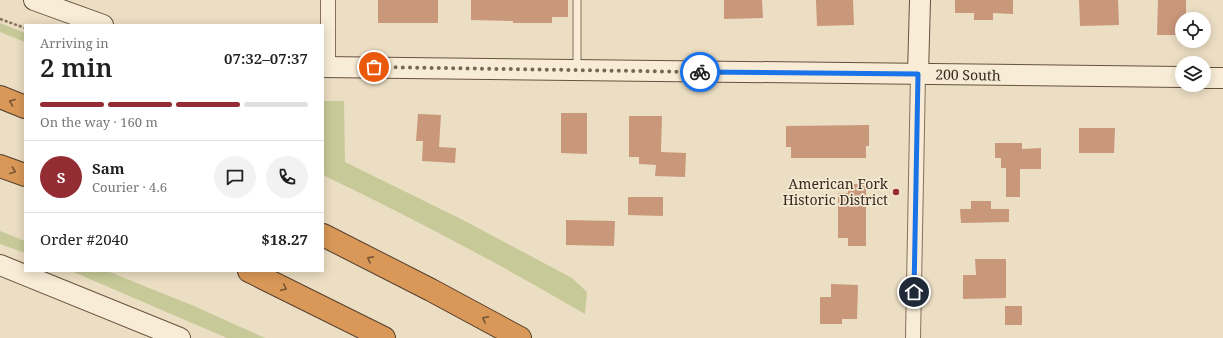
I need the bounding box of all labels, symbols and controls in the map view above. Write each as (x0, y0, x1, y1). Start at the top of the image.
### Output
map controls (1175, 12, 1211, 92)
button: locate (1175, 12, 1211, 48)
text: Arriving in (40, 34, 109, 52)
text: 07:32–07:37 (224, 48, 308, 68)
text: 2 min (40, 49, 113, 85)
pin (357, 50, 391, 84)
courier (680, 52, 720, 92)
icon: bag (363, 56, 385, 78)
button: layers (1175, 56, 1211, 92)
icon: bike (689, 61, 711, 83)
street label: 200 South (935, 64, 1001, 85)
one-way arrow (9, 98, 16, 106)
text: On the way · 160 m (40, 113, 158, 131)
button: chat (214, 156, 256, 198)
button: phone (266, 156, 308, 198)
text: Sam (92, 158, 124, 178)
one-way arrow (9, 166, 16, 174)
text: S (57, 167, 65, 187)
place label: American Fork Historic District (783, 174, 889, 209)
text: Courier · 4.6 (92, 178, 167, 196)
marker: American Fork Historic District (891, 187, 901, 197)
text: Order #2040 (40, 229, 128, 249)
text: $18.27 (261, 229, 308, 249)
one-way arrow (367, 256, 374, 264)
pin (897, 275, 931, 309)
icon: home (903, 281, 925, 303)
one-way arrow (280, 283, 288, 291)
one-way arrow (482, 317, 489, 324)

